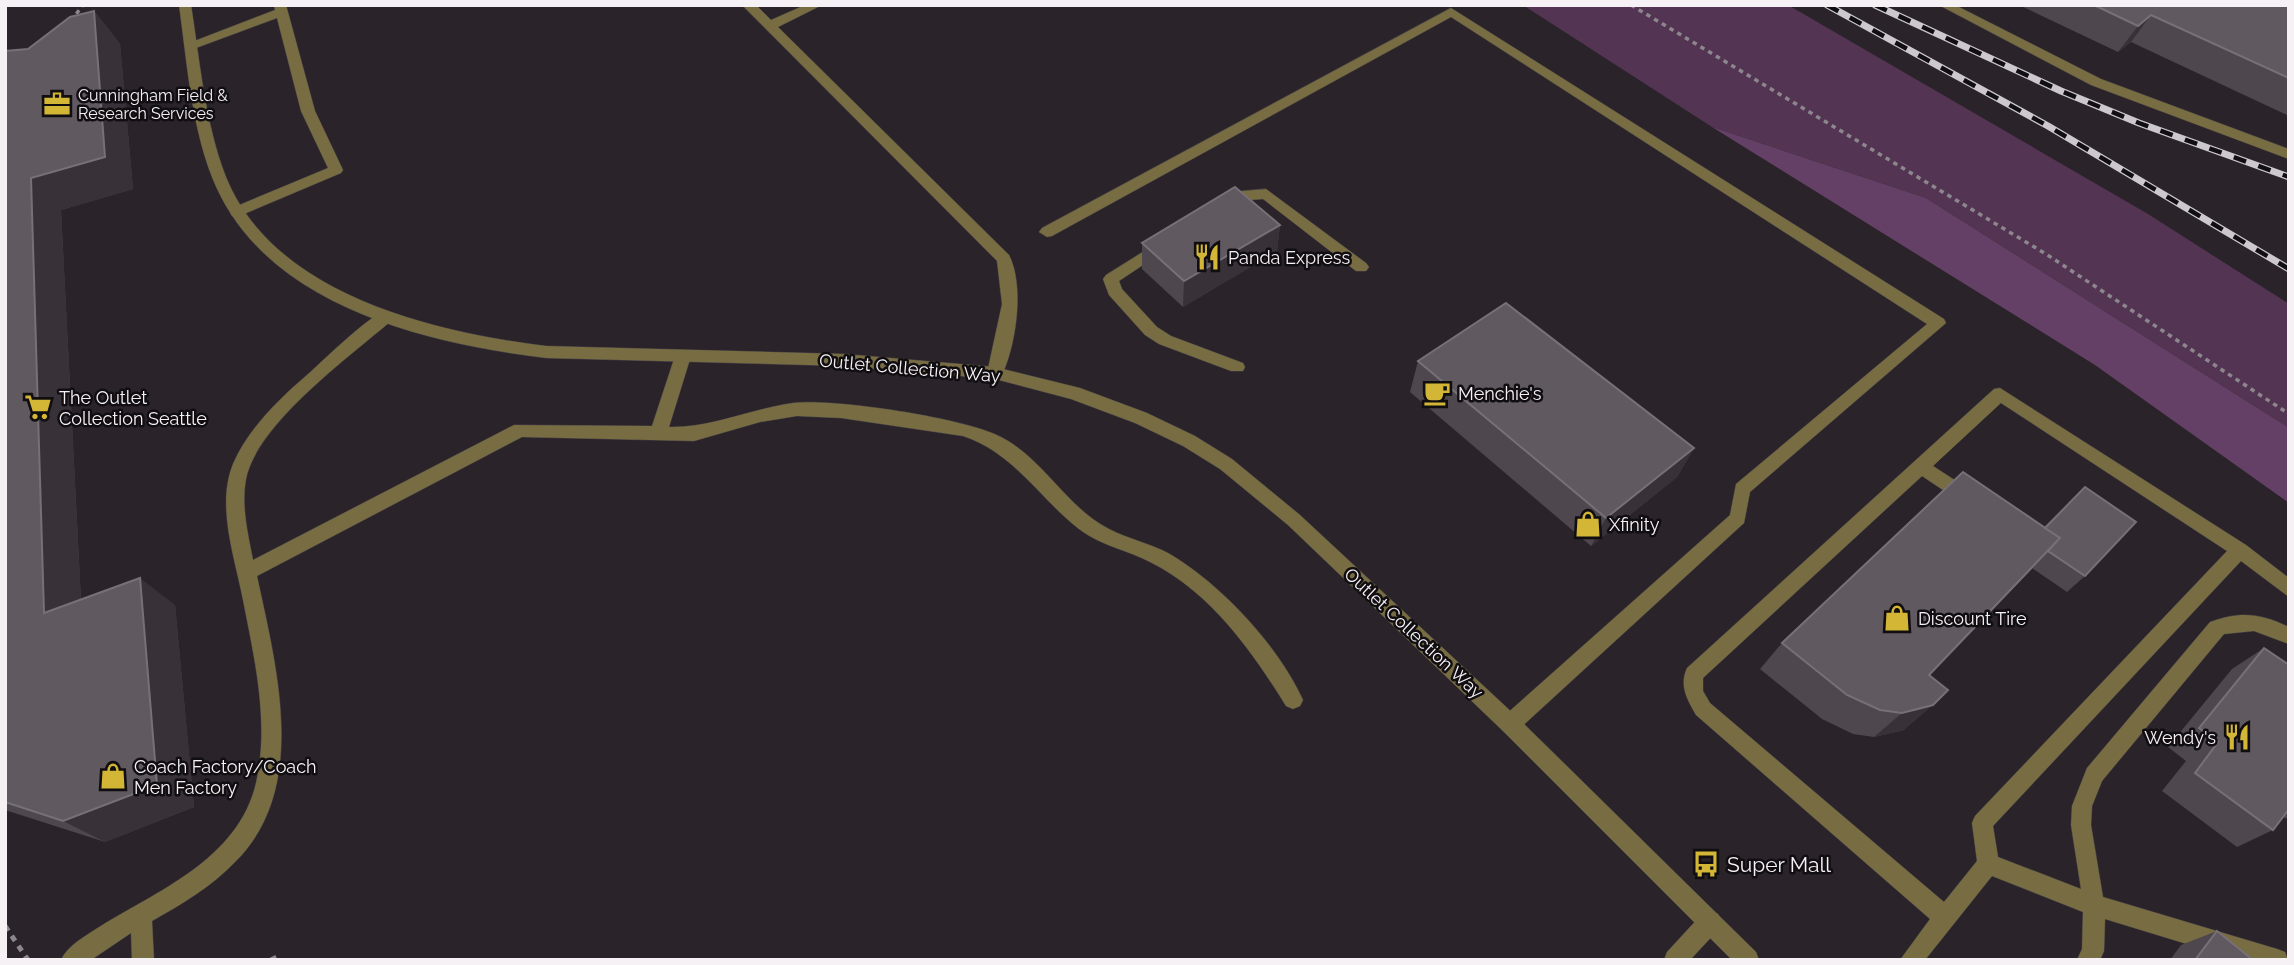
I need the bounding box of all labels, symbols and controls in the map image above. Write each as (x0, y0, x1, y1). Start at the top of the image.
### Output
place label: Cunningham Field & Research Services (78, 86, 228, 123)
office icon: Cunningham Field & Research Services (42, 89, 72, 119)
restaurant icon: Panda Express (1192, 242, 1222, 272)
place label: Panda Express (1228, 247, 1350, 268)
street label: Outlet Collection Way (819, 350, 1002, 386)
cafe icon: Menchie's (1422, 378, 1452, 408)
place label: Menchie's (1458, 383, 1542, 404)
place label: The Outlet Collection Seattle (59, 387, 207, 429)
supermarket icon: The Outlet Collection Seattle (23, 392, 53, 422)
shop icon: Xfinity (1573, 509, 1603, 539)
place label: Xfinity (1609, 514, 1660, 535)
street label: Outlet Collection Way (1340, 563, 1488, 703)
shop icon: Discount Tire (1882, 603, 1912, 633)
place label: Discount Tire (1918, 608, 2027, 629)
restaurant icon: Wendy's (2222, 722, 2252, 752)
place label: Wendy's (2144, 727, 2216, 748)
place label: Coach Factory/Coach Men Factory (134, 756, 317, 798)
shop icon: Coach Factory/Coach Men Factory (98, 761, 128, 791)
bus stop icon: Super Mall (1691, 849, 1721, 879)
place label: Super Mall (1727, 852, 1831, 877)

